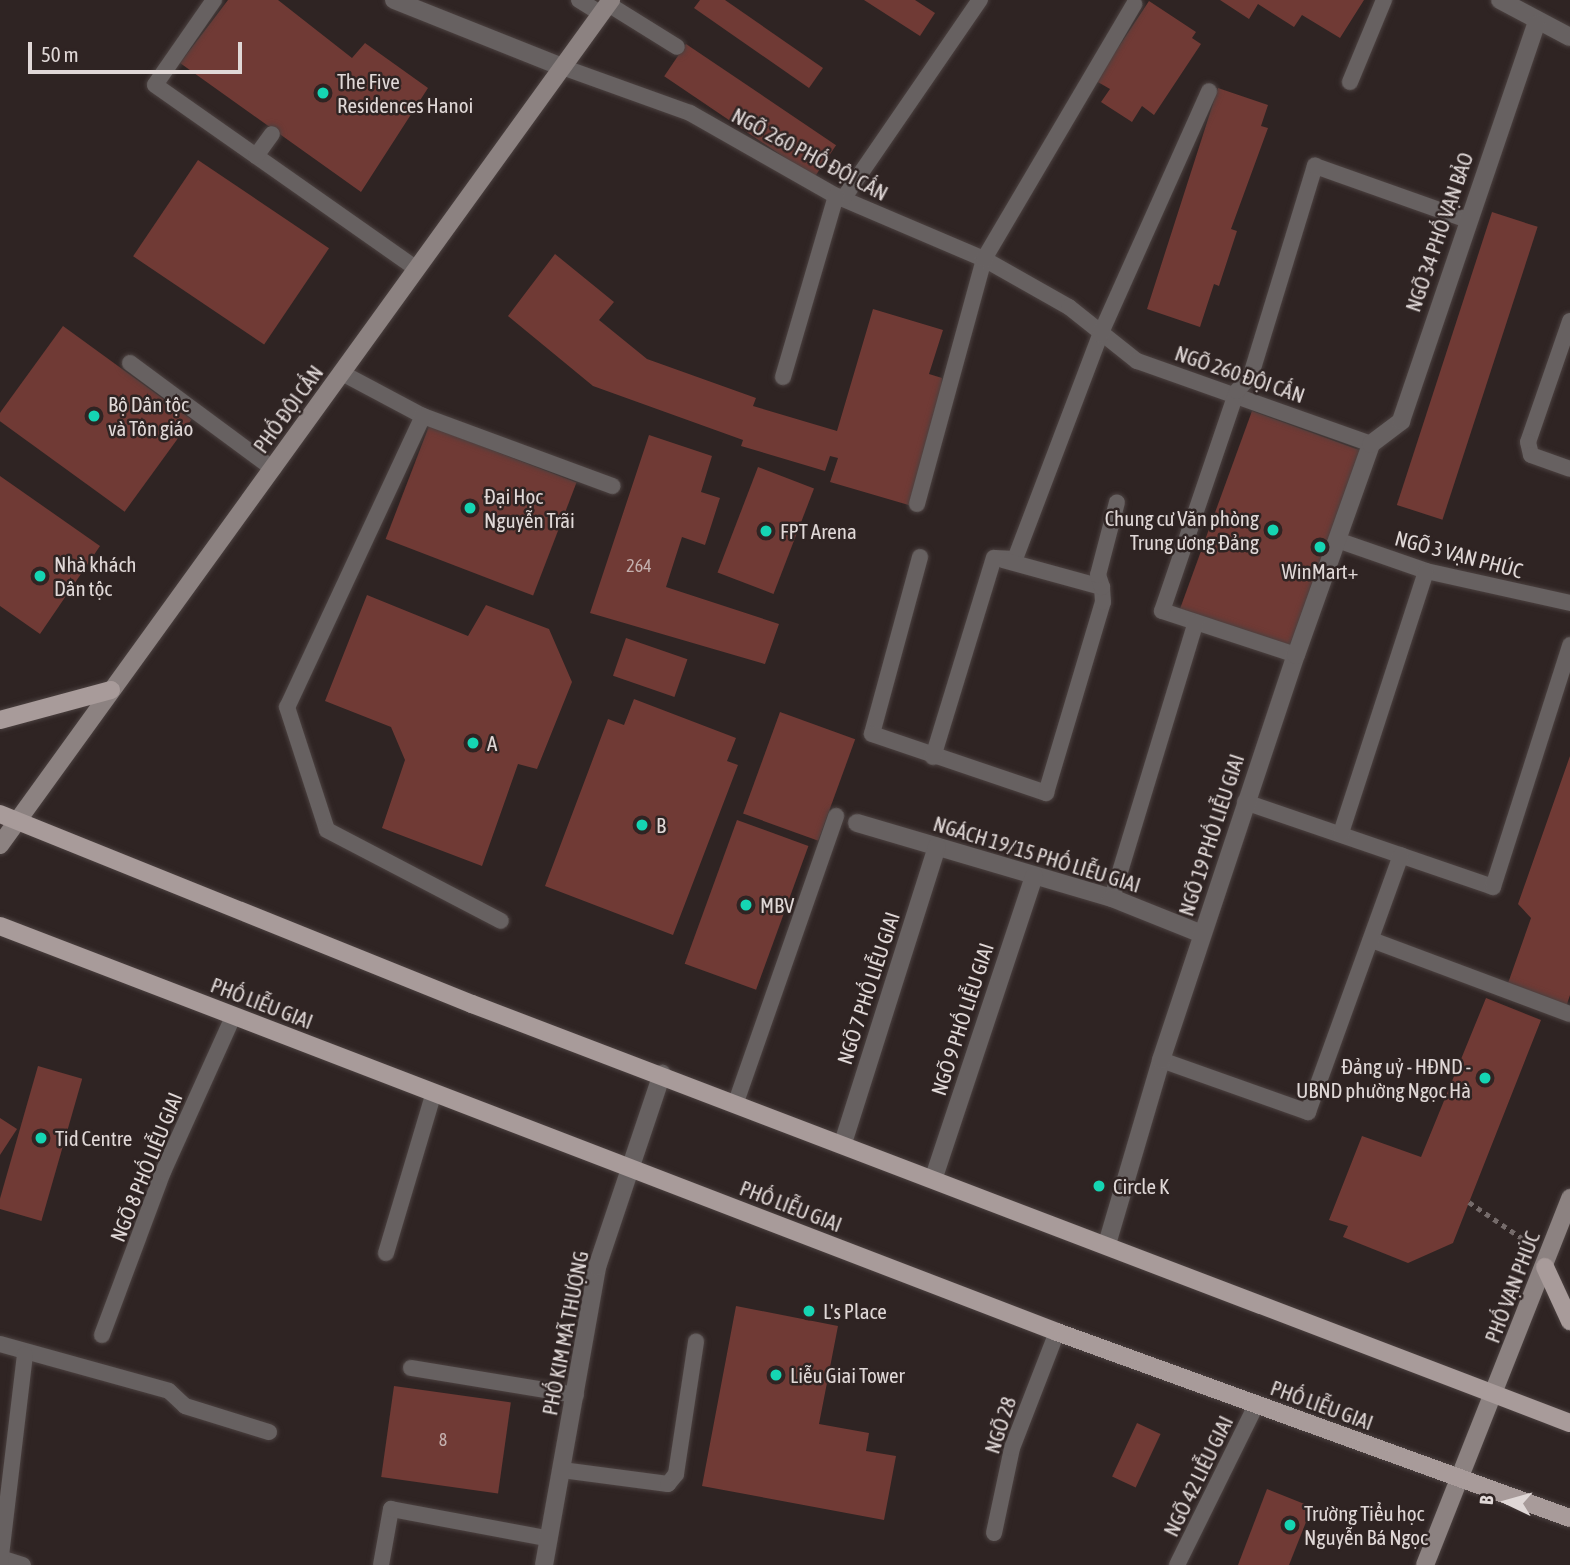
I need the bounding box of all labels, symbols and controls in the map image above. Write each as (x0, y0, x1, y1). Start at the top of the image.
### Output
scale bar (32, 28, 245, 72)
text: 50 m (41, 42, 79, 66)
place label: The Five Residences Hanoi (337, 68, 473, 118)
marker: The Five Residences Hanoi (315, 85, 331, 101)
street label: NGÕ 260 PHỐ ĐỘI CẤN (728, 102, 892, 206)
street label: NGÕ 34 PHỐ VẠN BẢO (1400, 149, 1478, 315)
street label: NGÕ 260 ĐỘI CẤN (1172, 340, 1308, 408)
street label: PHỐ ĐỘI CẤN (248, 360, 328, 458)
place label: Bộ Dân tộc và Tôn giáo (108, 391, 193, 441)
marker: Bộ Dân tộc và Tôn giáo (86, 408, 102, 424)
place label: Đại Học Nguyễn Trãi (484, 483, 575, 533)
marker: Đại Học Nguyễn Trãi (462, 500, 478, 516)
place label: Chung cư Văn phòng Trung ương Đảng (1105, 505, 1259, 555)
place label: FPT Arena (780, 518, 857, 544)
marker: Chung cư Văn phòng Trung ương Đảng (1265, 522, 1281, 538)
marker: FPT Arena (758, 523, 774, 539)
street label: NGÕ 3 VẠN PHÚC (1392, 525, 1526, 583)
marker: WinMart+ (1312, 539, 1328, 555)
place label: Nhà khách Dân tộc (54, 551, 136, 601)
house number: 264 (626, 555, 652, 577)
place label: WinMart+ (1281, 558, 1359, 584)
marker: Nhà khách Dân tộc (32, 568, 48, 584)
place label: A (487, 730, 497, 756)
marker: A (465, 735, 481, 751)
street label: NGÕ 19 PHỐ LIỄU GIAI (1173, 751, 1249, 919)
street label: NGÁCH 19/15 PHỐ LIỄU GIAI (930, 810, 1144, 898)
place label: B (656, 812, 666, 838)
marker: B (634, 817, 650, 833)
place label: MBV (760, 892, 794, 918)
marker: MBV (738, 897, 754, 913)
street label: NGÕ 7 PHỐ LIỄU GIAI (831, 909, 905, 1067)
street label: NGÕ 9 PHỐ LIỄU GIAI (925, 940, 999, 1098)
street label: PHỐ LIỄU GIAI (207, 972, 317, 1034)
place label: Đảng uỷ - HĐND - UBND phường Ngọc Hà (1296, 1053, 1471, 1103)
marker: Đảng uỷ - HĐND - UBND phường Ngọc Hà (1477, 1070, 1493, 1086)
street label: NGÕ 8 PHỐ LIỄU GIAI (105, 1089, 187, 1245)
place label: Tid Centre (55, 1125, 132, 1151)
marker: Tid Centre (33, 1130, 49, 1146)
place label: Circle K (1113, 1173, 1169, 1199)
street label: PHỐ LIỄU GIAI (736, 1175, 846, 1237)
marker: Circle K (1091, 1178, 1107, 1194)
street label: PHỐ VẠN PHÚC (1479, 1228, 1545, 1346)
street label: PHỐ KIM MÃ THƯỢNG (537, 1249, 593, 1417)
place label: L's Place (823, 1298, 887, 1324)
marker: L's Place (801, 1303, 817, 1319)
place label: Liễu Giai Tower (790, 1362, 905, 1388)
marker: Liễu Giai Tower (768, 1367, 784, 1383)
street label: PHỐ LIỄU GIAI (1267, 1375, 1377, 1435)
street label: NGÕ 28 (979, 1393, 1021, 1457)
street label: NGÕ 42 LIỄU GIAI (1158, 1412, 1238, 1540)
house number: 8 (439, 1429, 447, 1451)
north arrow (1472, 1467, 1542, 1537)
text: B (1475, 1495, 1497, 1506)
place label: Trường Tiểu học Nguyễn Bá Ngọc (1304, 1500, 1428, 1550)
marker: Trường Tiểu học Nguyễn Bá Ngọc (1282, 1517, 1298, 1533)

